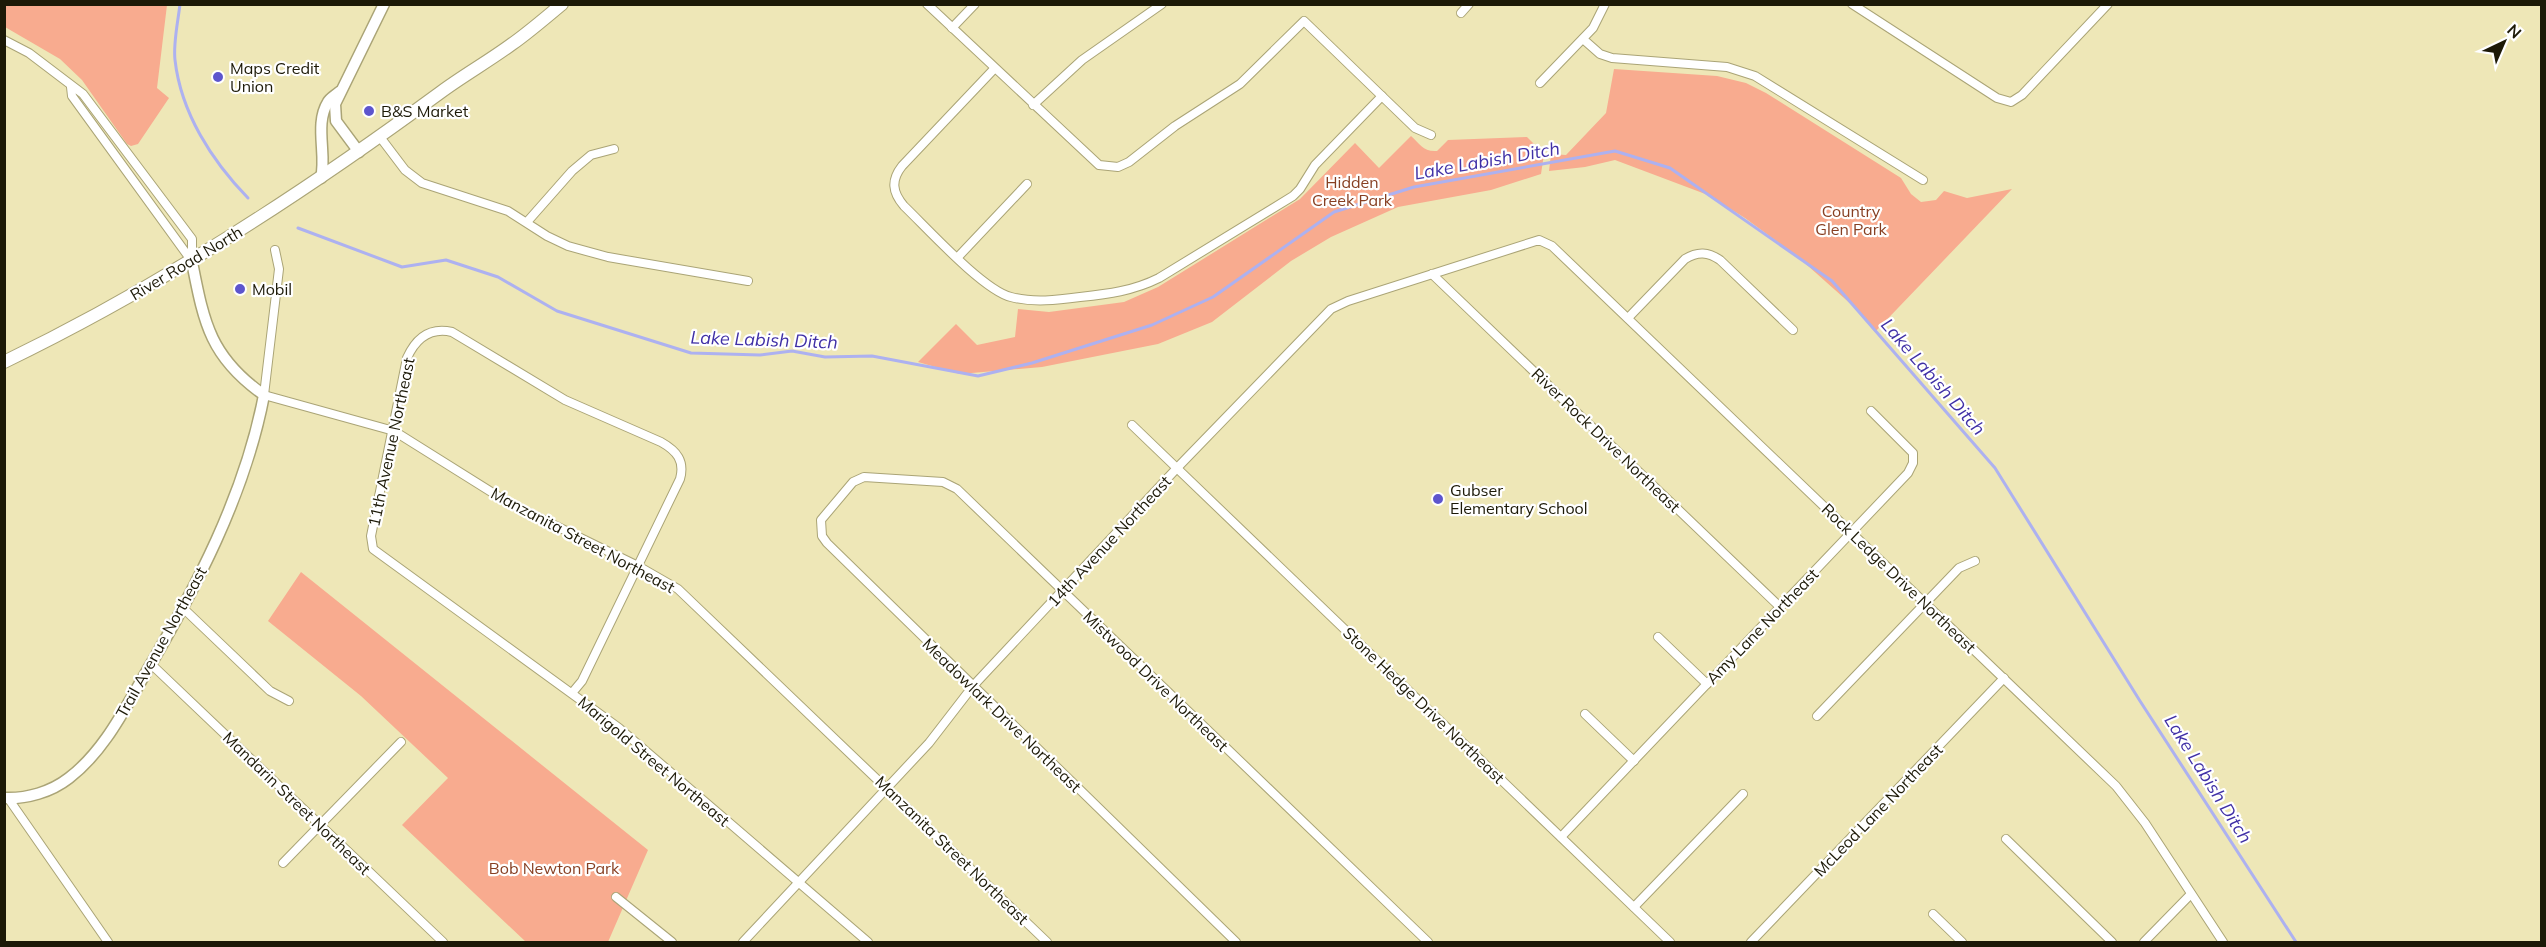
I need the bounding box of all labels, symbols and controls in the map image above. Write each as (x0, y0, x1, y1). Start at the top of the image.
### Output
north arrow (2474, 12, 2534, 72)
text: N (2503, 20, 2526, 43)
place label: Maps Credit Union (230, 58, 320, 96)
marker: Maps Credit Union (211, 70, 225, 84)
place label: B&S Market (381, 101, 469, 121)
marker: B&S Market (362, 104, 376, 118)
water label: Lake Labish Ditch (1412, 136, 1562, 185)
park label: Hidden Creek Park (1312, 172, 1393, 210)
park label: Country Glen Park (1815, 201, 1887, 239)
street label: River Road North (126, 222, 246, 304)
place label: Mobil (252, 279, 292, 299)
marker: Mobil (233, 282, 247, 296)
water label: Lake Labish Ditch (1876, 313, 1990, 440)
water label: Lake Labish Ditch (690, 325, 838, 354)
street label: 11th Avenue Northeast (363, 355, 419, 528)
street label: River Rock Drive Northeast (1527, 364, 1685, 517)
street label: 14th Avenue Northeast (1043, 471, 1175, 611)
place label: Gubser Elementary School (1450, 480, 1588, 518)
street label: Manzanita Street Northeast (488, 483, 679, 597)
marker: Gubser Elementary School (1431, 492, 1445, 506)
street label: Rock Ledge Drive Northeast (1818, 499, 1981, 657)
street label: Trail Avenue Northeast (111, 563, 211, 721)
street label: Amy Lane Northeast (1702, 564, 1823, 688)
street label: Mistwood Drive Northeast (1079, 606, 1233, 756)
street label: Stone Hedge Drive Northeast (1339, 622, 1509, 788)
street label: Meadowlark Drive Northeast (918, 634, 1086, 796)
street label: Marigold Street Northeast (574, 692, 734, 831)
water label: Lake Labish Ditch (2160, 710, 2257, 847)
street label: Mandarin Street Northeast (219, 727, 375, 879)
street label: McLeod Lane Northeast (1809, 739, 1947, 880)
street label: Manzanita Street Northeast (871, 771, 1033, 929)
park label: Bob Newton Park (489, 858, 620, 878)

